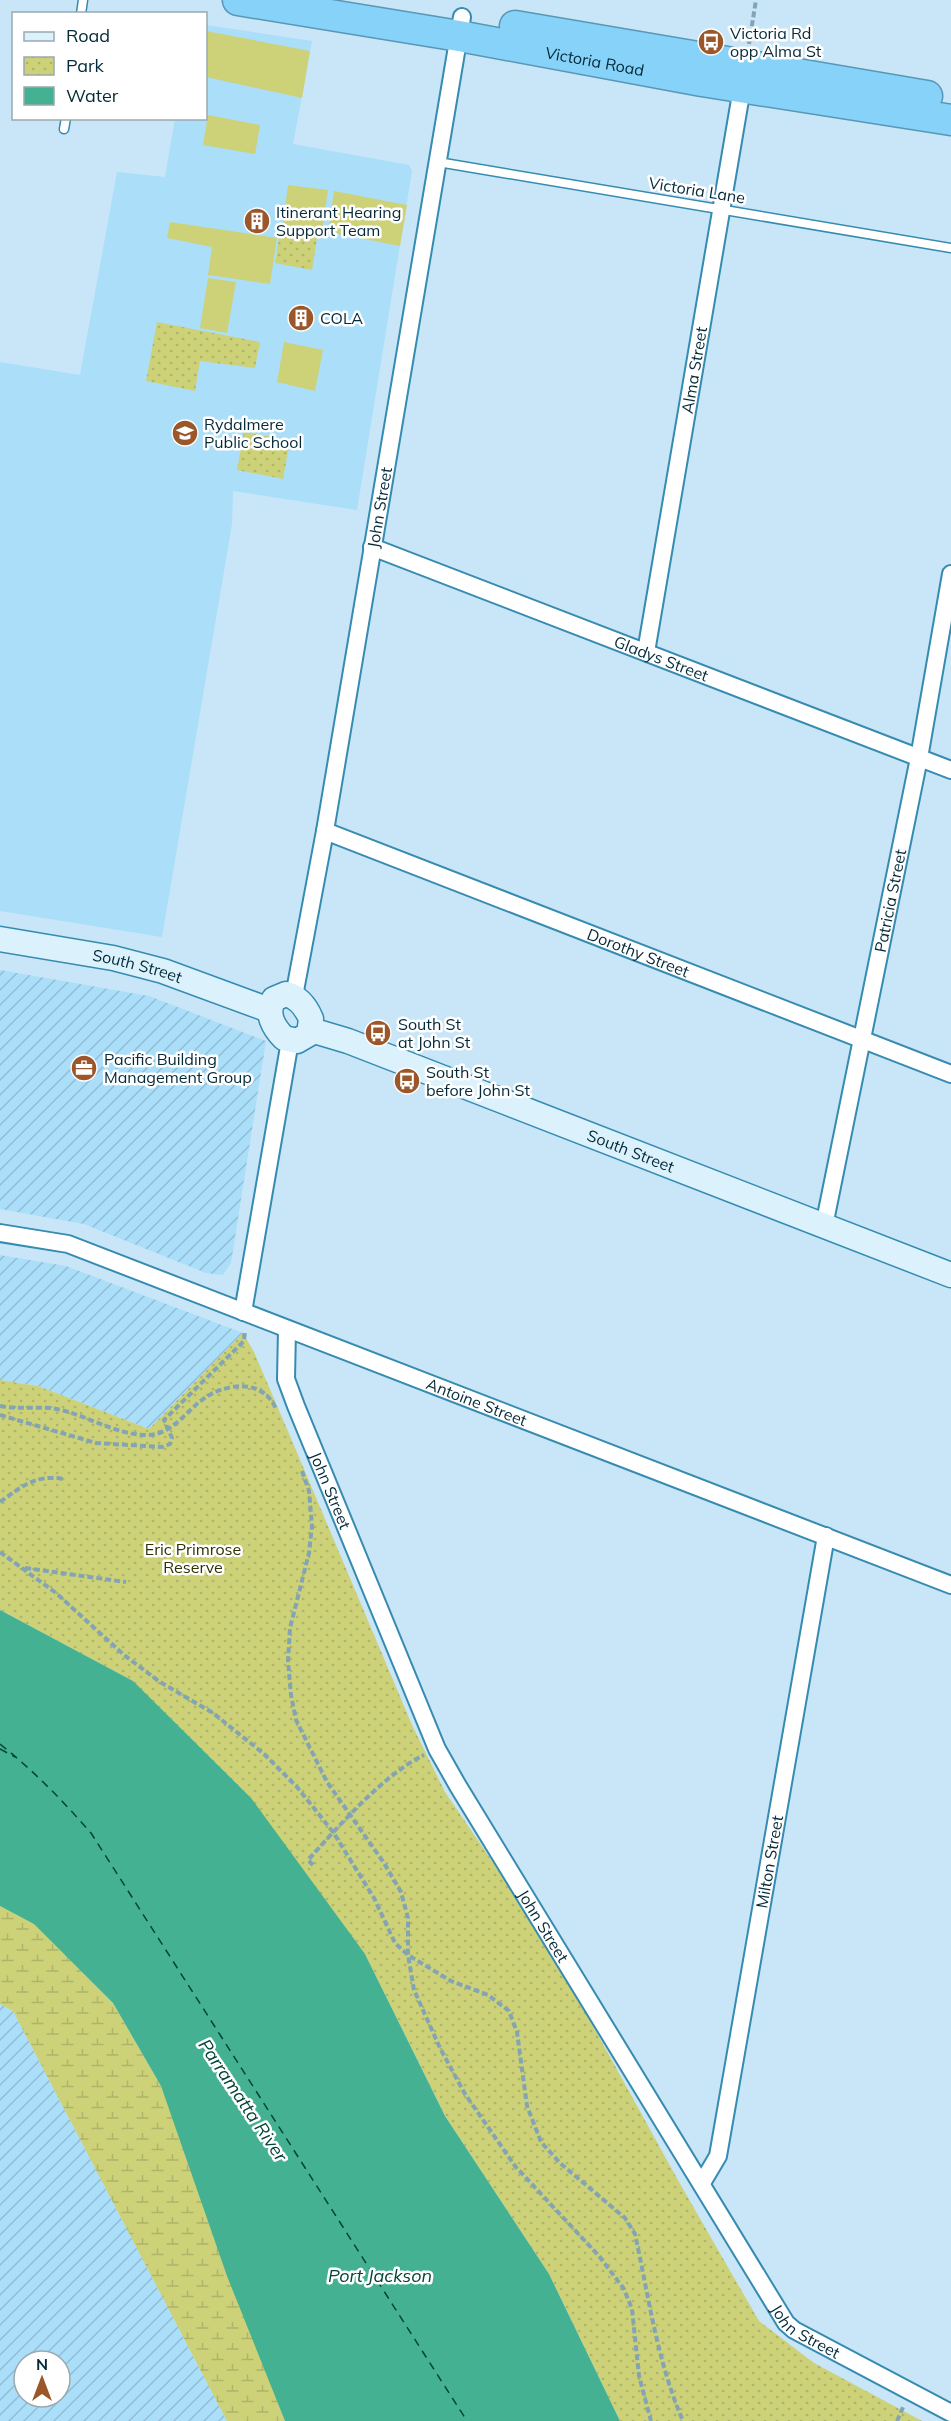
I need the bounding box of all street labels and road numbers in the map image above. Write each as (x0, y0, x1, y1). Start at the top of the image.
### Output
street label: Victoria Road (544, 42, 646, 80)
street label: Victoria Lane (647, 173, 747, 207)
street label: Alma Street (677, 325, 711, 415)
street label: John Street (363, 465, 396, 549)
street label: Gladys Street (611, 631, 712, 686)
street label: Patricia Street (870, 847, 910, 954)
street label: Dorothy Street (584, 924, 692, 982)
street label: South Street (91, 945, 185, 987)
street label: South Street (584, 1125, 678, 1177)
street label: Antoine Street (424, 1373, 530, 1430)
street label: John Street (306, 1449, 356, 1532)
street label: Milton Street (751, 1813, 787, 1910)
street label: John Street (514, 1886, 573, 1966)
street label: John Street (767, 2300, 844, 2363)

